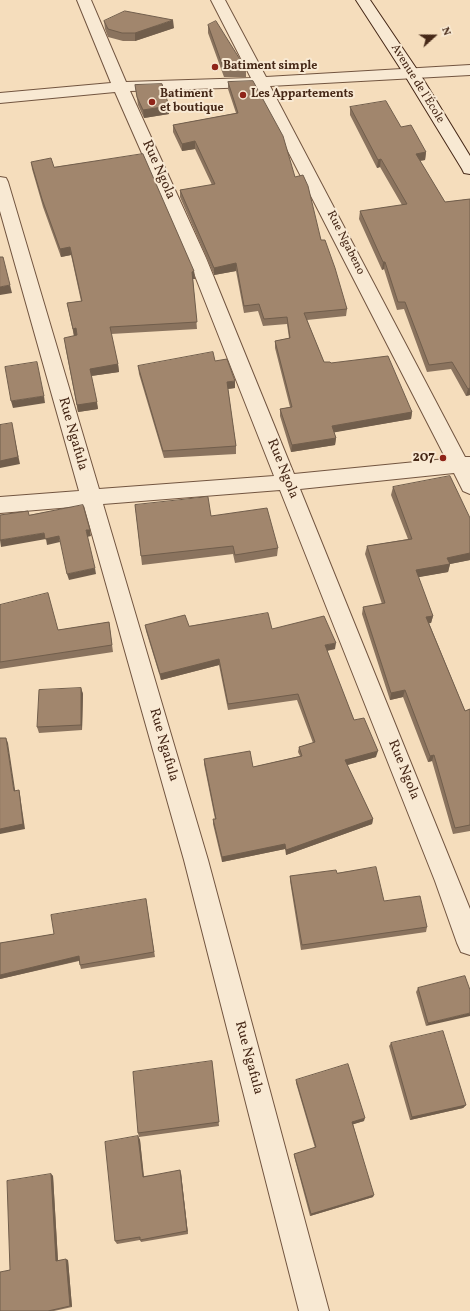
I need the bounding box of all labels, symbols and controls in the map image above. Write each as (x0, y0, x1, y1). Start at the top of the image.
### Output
north arrow (414, 16, 454, 56)
text: N (437, 25, 454, 38)
street label: Avenue de l'École (387, 42, 447, 126)
place label: Batiment simple (223, 60, 317, 74)
marker: Batiment simple (210, 62, 220, 72)
place label: Batiment et boutique (160, 88, 224, 116)
place label: Les Appartements (251, 88, 354, 102)
marker: Les Appartements (238, 90, 248, 100)
marker: Batiment et boutique (147, 97, 157, 107)
street label: Rue Ngola (138, 138, 178, 202)
street label: Rue Ngabeno (323, 209, 367, 277)
street label: Rue Ngafula (54, 396, 90, 472)
street label: Rue Ngola (262, 437, 302, 501)
place label: 207 (412, 450, 435, 466)
marker: 207 (438, 453, 448, 463)
street label: Rue Ngafula (145, 707, 181, 783)
street label: Rue Ngola (383, 738, 423, 802)
street label: Rue Ngafula (230, 1019, 266, 1097)

